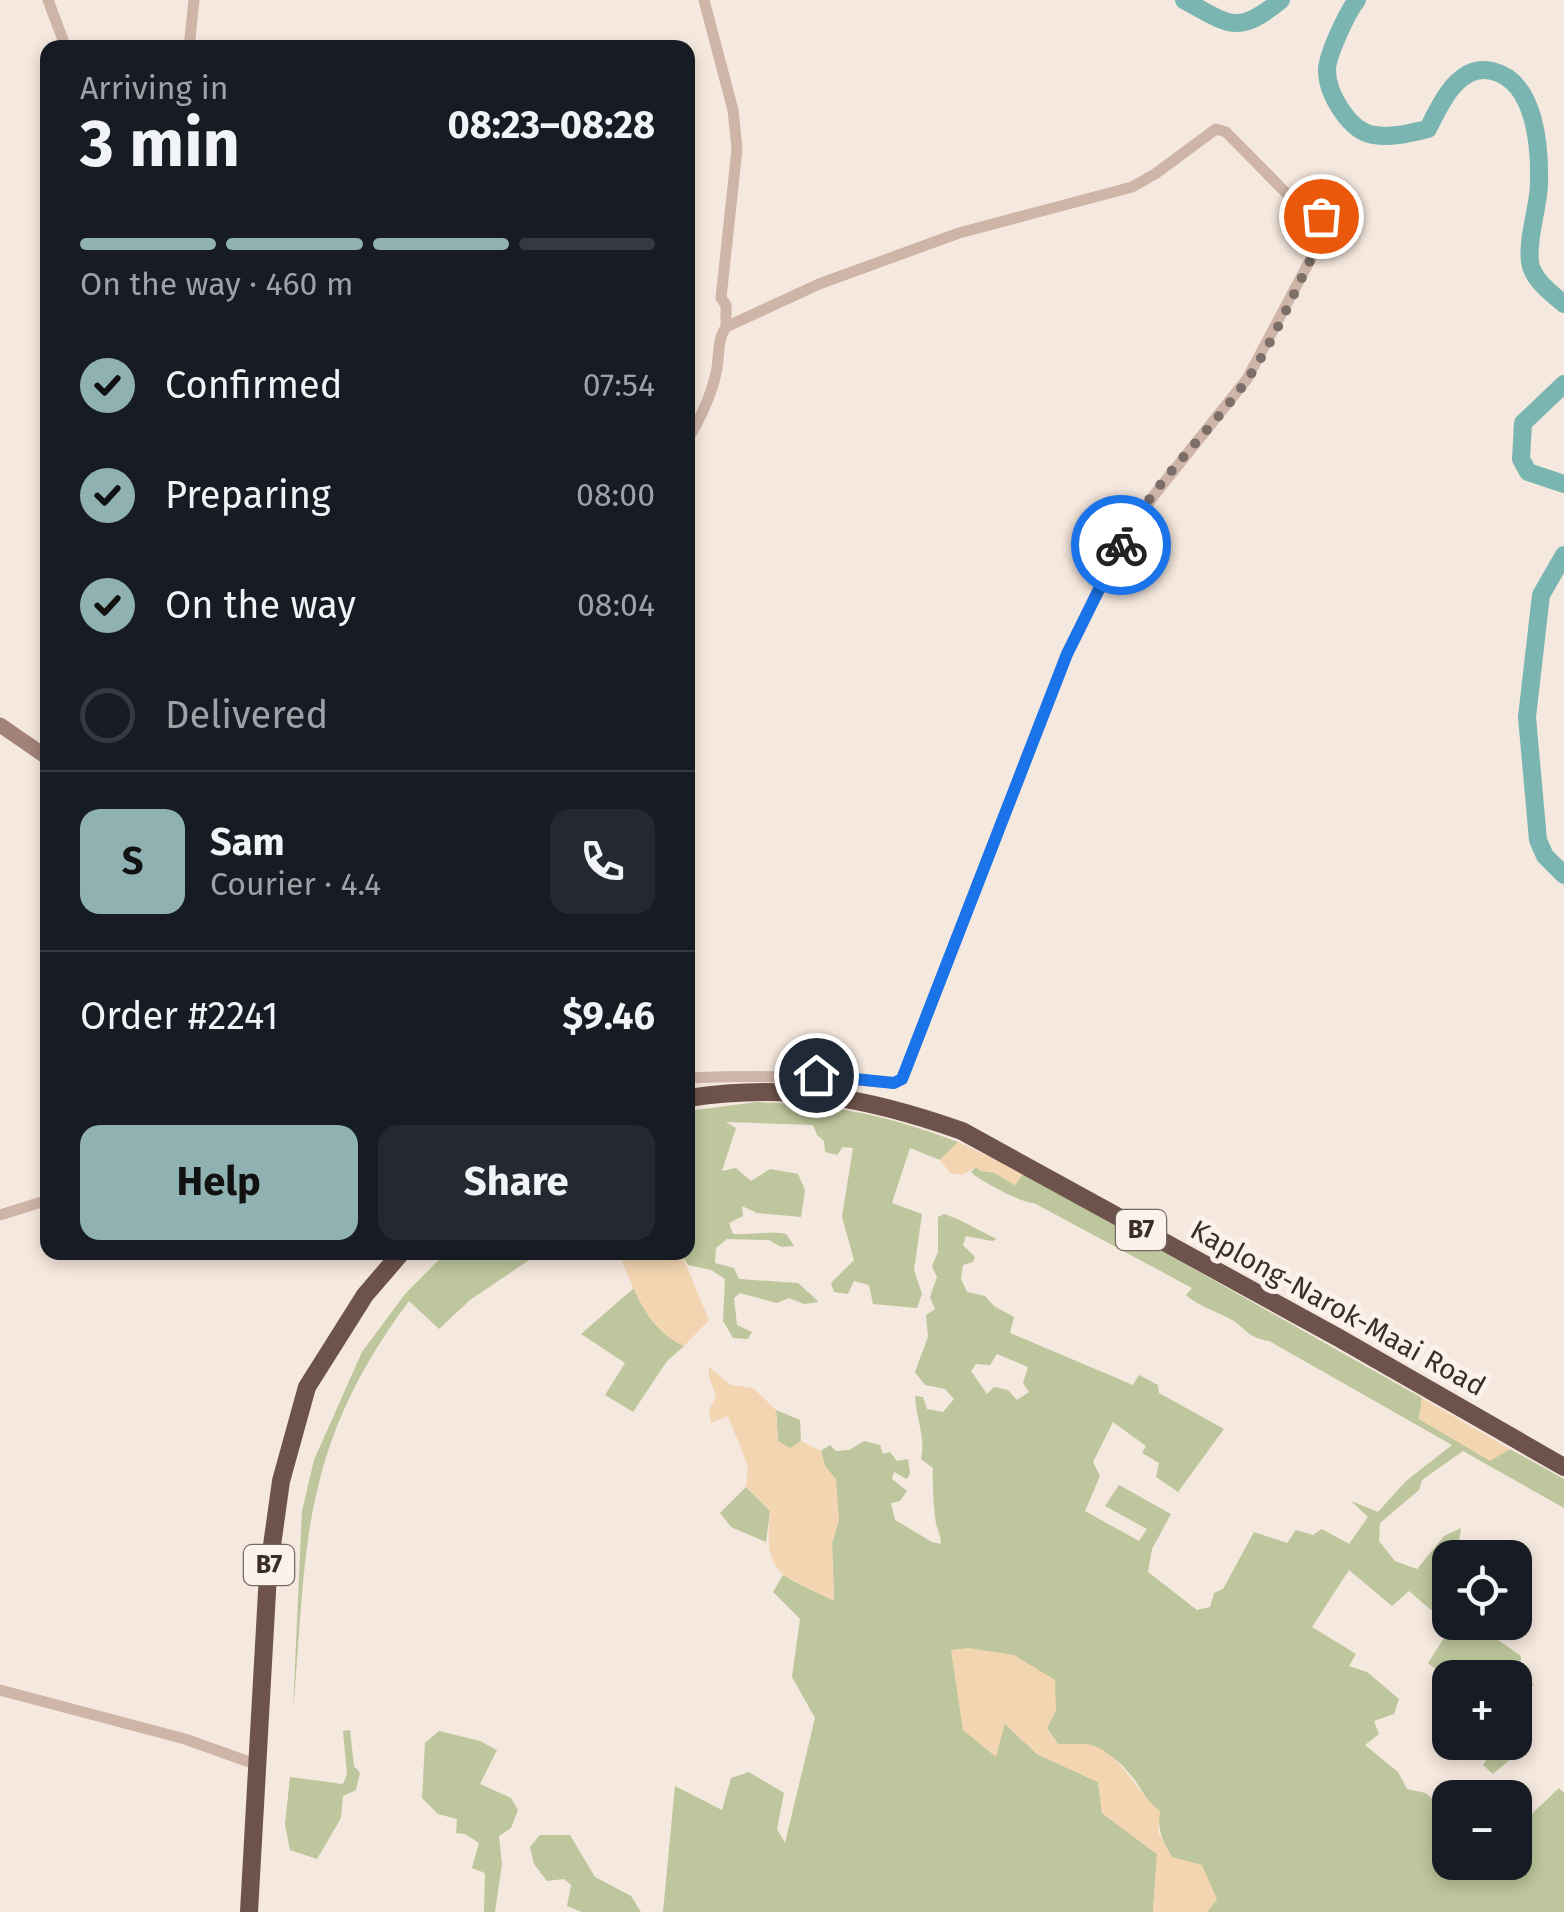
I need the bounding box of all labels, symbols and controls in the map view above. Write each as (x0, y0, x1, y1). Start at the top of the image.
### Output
text: Arriving in (80, 69, 228, 107)
text: 08:23–08:28 (447, 102, 655, 148)
text: 3 min (80, 105, 240, 183)
pin (1279, 174, 1364, 259)
icon: bag (1294, 189, 1349, 244)
text: On the way · 460 m (80, 265, 353, 303)
icon: check (80, 358, 135, 413)
text: Confirmed (165, 362, 343, 408)
text: 07:54 (583, 366, 655, 404)
icon: check (80, 468, 135, 523)
text: Preparing (165, 472, 331, 518)
text: 08:00 (576, 476, 655, 514)
courier (1071, 495, 1171, 595)
icon: bike (1094, 518, 1149, 573)
icon: check (80, 578, 135, 633)
text: On the way (165, 582, 356, 628)
text: 08:04 (577, 586, 655, 624)
text: Delivered (165, 692, 328, 738)
button: phone (550, 809, 655, 914)
text: Sam (210, 819, 285, 865)
text: S (122, 838, 143, 884)
text: Courier · 4.4 (210, 865, 381, 903)
text: Order #2241 (80, 993, 278, 1039)
text: $9.46 (562, 993, 655, 1039)
pin (774, 1033, 859, 1118)
icon: home (789, 1048, 844, 1103)
button: Help (80, 1125, 358, 1240)
button: Share (378, 1125, 655, 1240)
road number: B7 (1116, 1210, 1166, 1250)
street label: Kaplong-Narok-Maai Road (1185, 1213, 1491, 1403)
map controls (1432, 1540, 1532, 1880)
button: locate (1432, 1540, 1532, 1640)
road number: B7 (244, 1545, 294, 1585)
button: + (1432, 1660, 1532, 1760)
button: − (1432, 1780, 1532, 1880)

